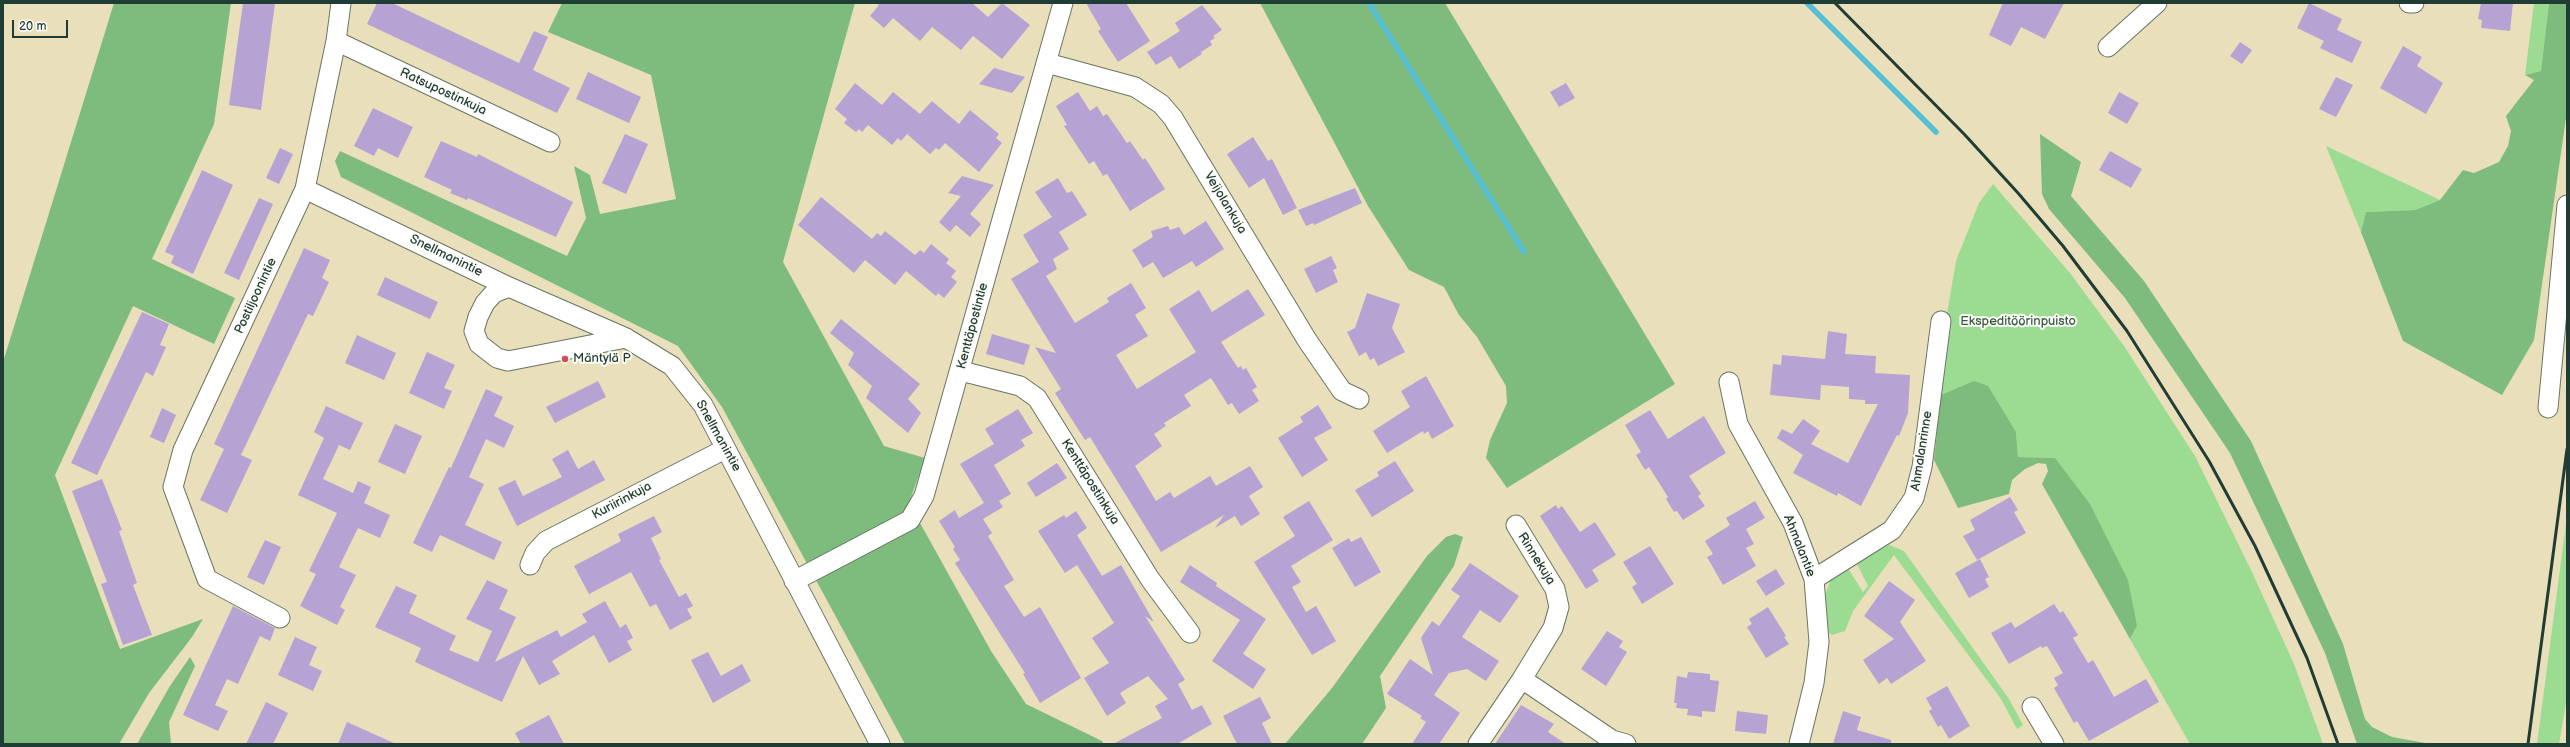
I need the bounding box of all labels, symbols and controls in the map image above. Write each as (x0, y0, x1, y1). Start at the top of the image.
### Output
scale bar (14, 12, 70, 38)
text: 20 m (19, 19, 46, 34)
street label: Ratsupostinkuja (397, 65, 489, 119)
street label: Veijolankuja (1200, 169, 1250, 237)
street label: Snellmanintie (407, 232, 485, 280)
street label: Postiljoonintie (232, 256, 280, 336)
street label: Kenttäpostintie (954, 281, 992, 371)
park label: Ekspeditöörinpuisto (1960, 314, 2076, 330)
place label: Mäntylä P (573, 351, 631, 367)
marker: Mäntylä P (560, 354, 570, 364)
street label: Snellmanintie (692, 398, 744, 474)
street label: Ahmalanrinne (1908, 410, 1936, 492)
street label: Kenttäpostinkuja (1057, 436, 1123, 528)
street label: Kuriirinkuja (590, 479, 654, 523)
street label: Ahmalantie (1780, 513, 1818, 579)
street label: Rinnekuja (1514, 530, 1558, 588)

